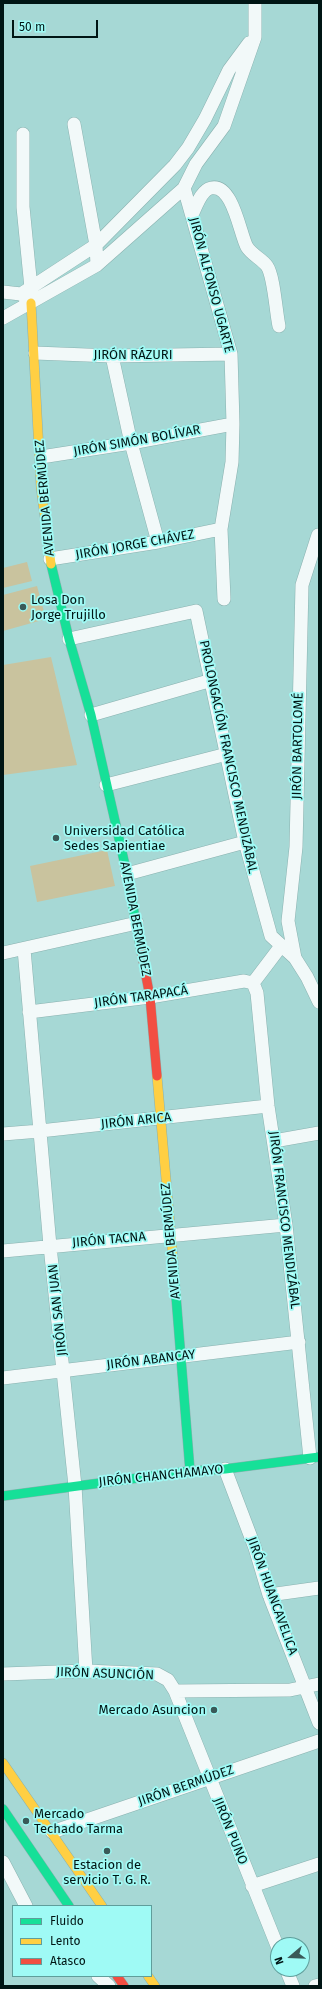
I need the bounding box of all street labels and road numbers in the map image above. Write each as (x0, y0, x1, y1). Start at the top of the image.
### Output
street label: JIRÓN ALFONSO UGARTE (185, 215, 237, 355)
street label: JIRÓN RÁZURI (93, 347, 173, 363)
street label: JIRÓN SIMÓN BOLÍVAR (72, 422, 202, 460)
street label: AVENIDA BERMÚDEZ (32, 439, 58, 557)
street label: JIRÓN JORGE CHÁVEZ (74, 527, 196, 563)
street label: PROLONGACIÓN FRANCISCO MENDIZÁBAL (196, 639, 260, 875)
street label: JIRÓN BARTOLOMÉ (289, 692, 307, 800)
street label: AVENIDA BERMÚDEZ (116, 860, 154, 978)
street label: JIRÓN TARAPACÁ (93, 983, 189, 1011)
street label: JIRÓN ARICA (100, 1110, 172, 1132)
street label: JIRÓN FRANCISCO MENDIZÁBAL (265, 1130, 303, 1310)
street label: AVENIDA BERMÚDEZ (158, 1182, 184, 1300)
street label: JIRÓN TACNA (72, 1229, 146, 1251)
street label: JIRÓN SAN JUAN (45, 1263, 71, 1357)
street label: JIRÓN ABANCAY (106, 1347, 196, 1373)
street label: JIRÓN CHANCHAMAYO (98, 1462, 224, 1490)
street label: JIRÓN HUANCAVELICA (243, 1535, 301, 1657)
street label: JIRÓN ASUNCIÓN (56, 1664, 154, 1684)
street label: JIRÓN BERMÚDEZ (136, 1762, 236, 1810)
street label: JIRÓN PUNO (209, 1795, 251, 1867)

